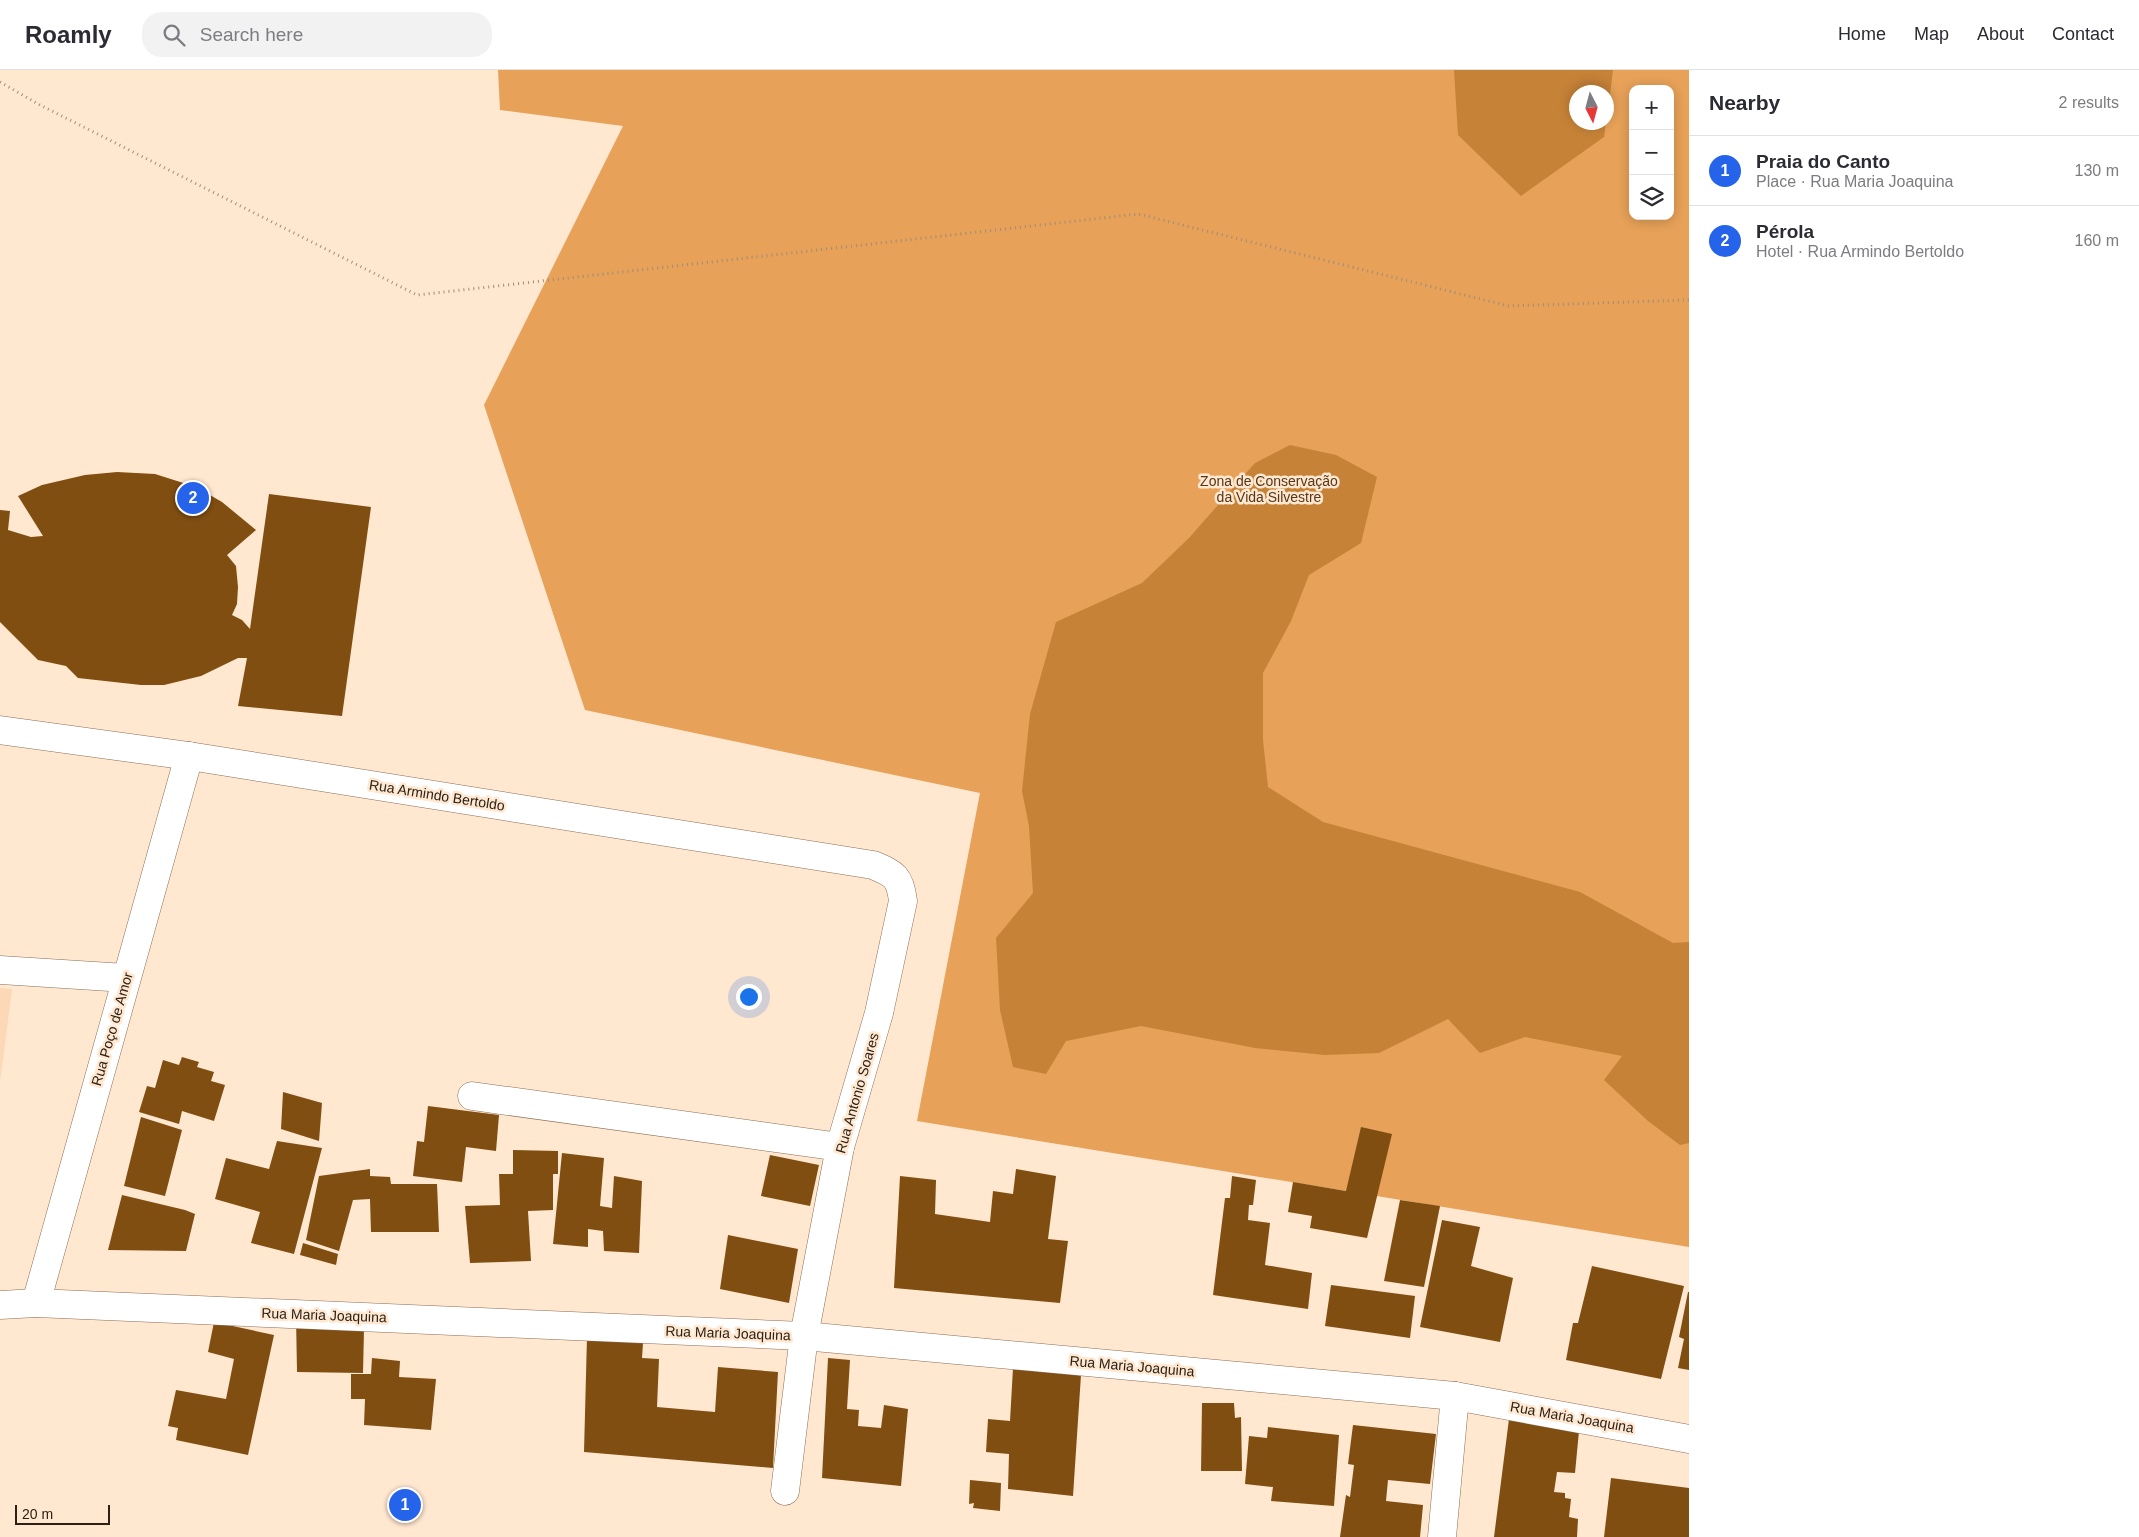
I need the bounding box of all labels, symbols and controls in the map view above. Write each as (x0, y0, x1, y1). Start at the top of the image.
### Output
search box (142, 12, 492, 57)
text: Roamly (25, 21, 112, 48)
icon: search (160, 21, 188, 49)
text: Search here (200, 24, 303, 45)
text: Home (1838, 24, 1886, 44)
text: Map (1914, 24, 1949, 44)
text: About (1977, 24, 2024, 44)
text: Contact (2052, 24, 2114, 44)
north arrow (1569, 85, 1614, 130)
map controls (1629, 85, 1674, 220)
button: + (1629, 85, 1674, 130)
text: Nearby (1709, 91, 1780, 114)
text: 2 results (2059, 94, 2119, 111)
button: − (1629, 130, 1674, 175)
text: Praia do Canto (1756, 151, 1890, 172)
text: 1 (1721, 162, 1729, 179)
text: 130 m (2075, 162, 2119, 179)
text: Place · Rua Maria Joaquina (1756, 173, 1953, 190)
button: layers (1629, 175, 1674, 220)
text: Pérola (1756, 221, 1814, 242)
text: 2 (1721, 232, 1729, 249)
text: 160 m (2075, 232, 2119, 249)
text: Hotel · Rua Armindo Bertoldo (1756, 243, 1964, 260)
park label: Zona de Conservação da Vida Silvestre (1200, 473, 1338, 505)
pin: 2 (177, 479, 209, 517)
street label: Rua Armindo Bertoldo (368, 776, 506, 814)
street label: Rua Poço de Amor (88, 970, 136, 1088)
your location (736, 984, 762, 1010)
street label: Rua Antonio Soares (832, 1031, 882, 1155)
street label: Rua Maria Joaquina (261, 1305, 387, 1325)
street label: Rua Maria Joaquina (665, 1323, 791, 1343)
street label: Rua Maria Joaquina (1069, 1353, 1195, 1379)
street label: Rua Maria Joaquina (1509, 1398, 1635, 1436)
pin: 1 (389, 1486, 421, 1524)
scale bar (15, 1502, 110, 1525)
text: 20 m (22, 1506, 53, 1522)

